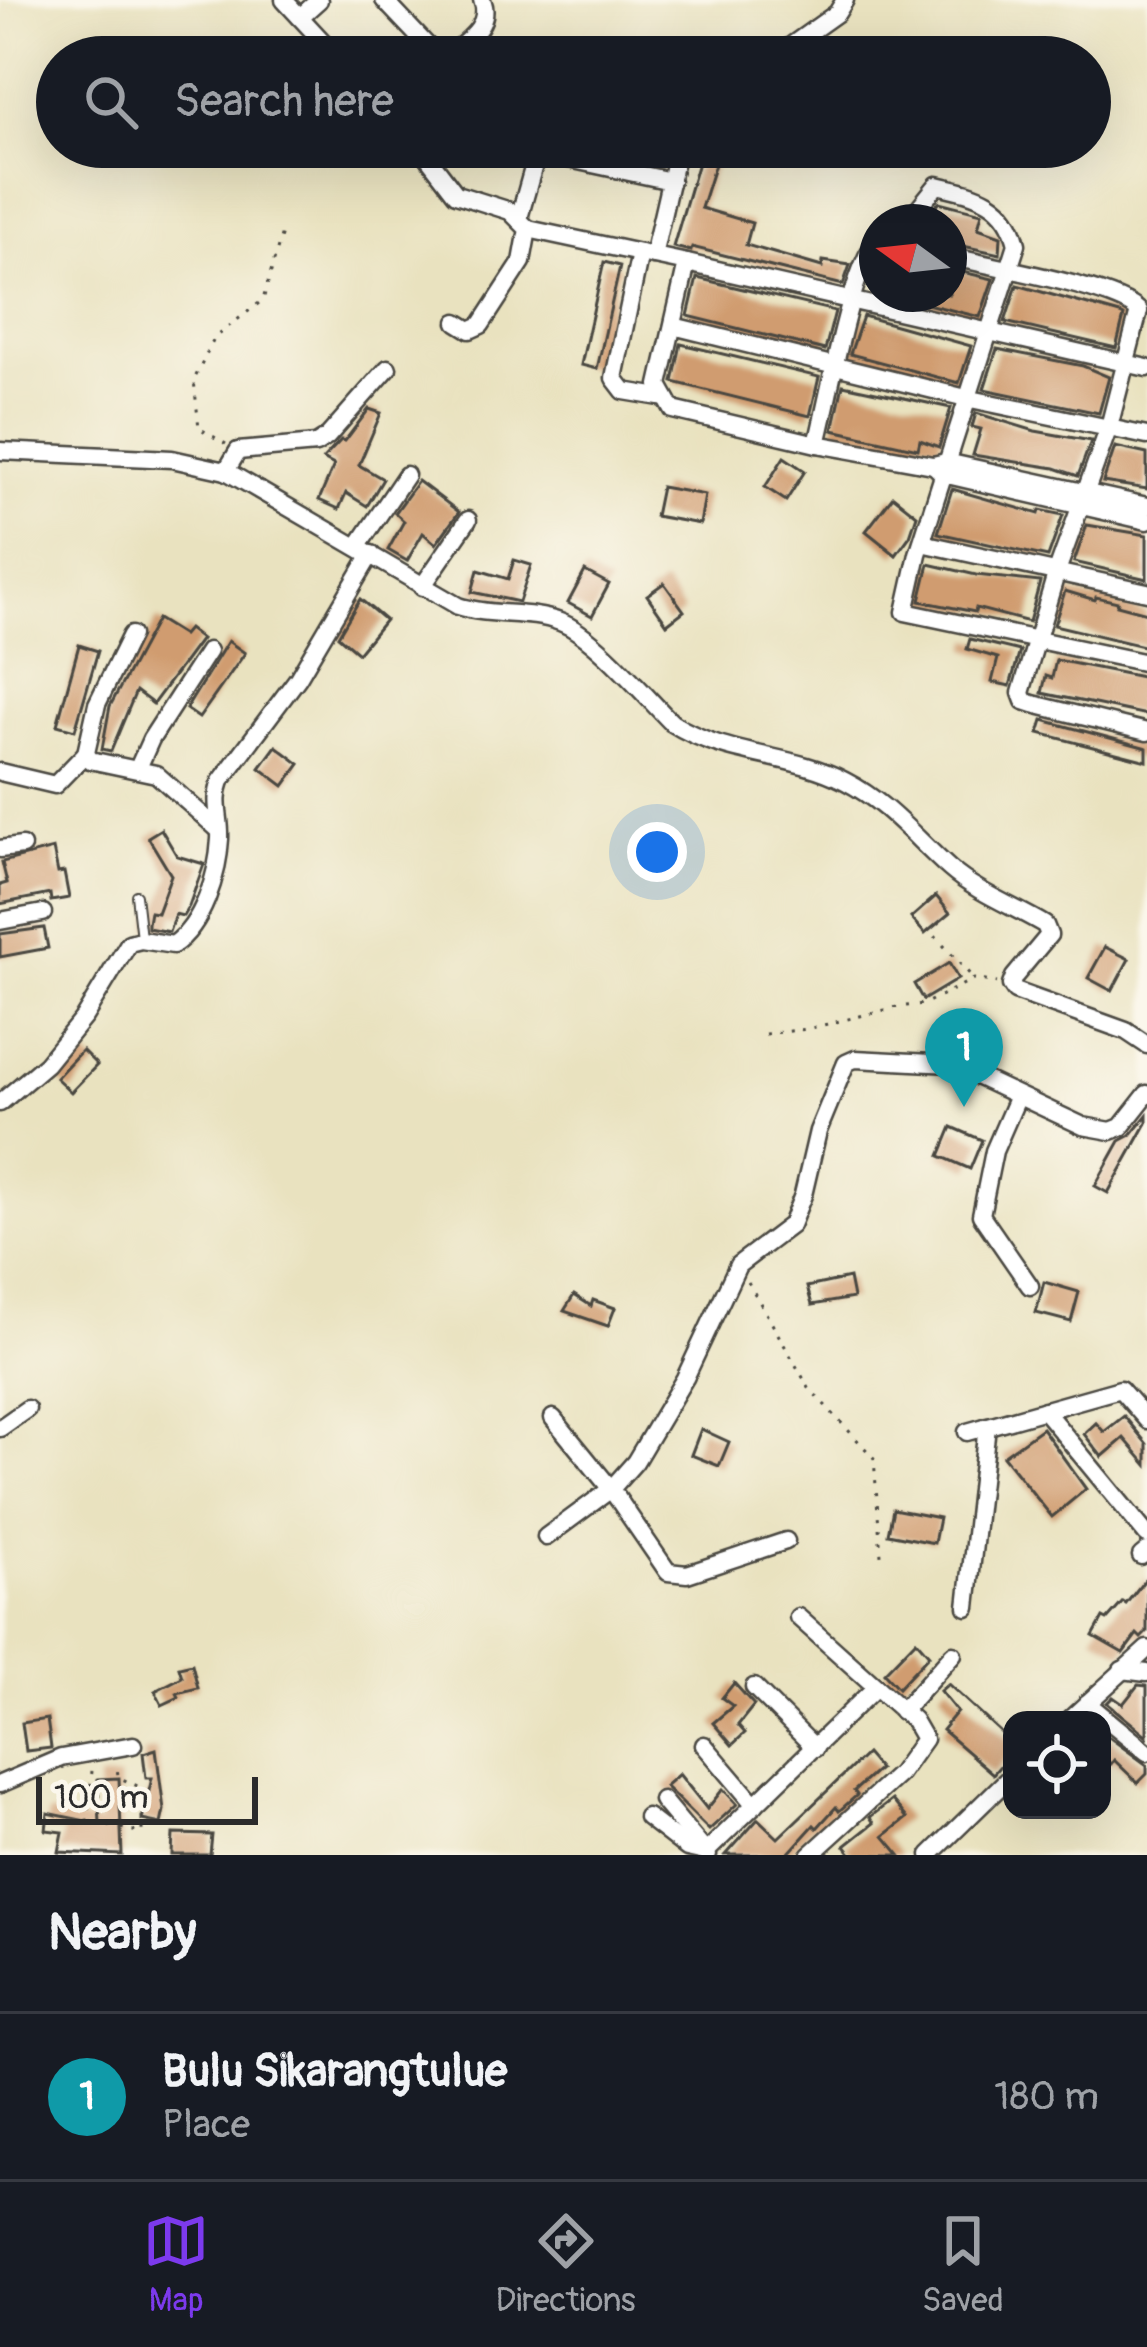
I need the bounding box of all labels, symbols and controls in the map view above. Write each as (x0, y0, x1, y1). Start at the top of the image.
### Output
search box (36, 36, 1111, 168)
icon: search (78, 69, 144, 135)
text: Search here (174, 74, 394, 130)
north arrow (859, 204, 967, 312)
your location (627, 822, 687, 882)
pin: 1 (925, 1008, 1003, 1107)
map controls (1003, 1711, 1111, 1819)
button: locate (1003, 1711, 1111, 1819)
scale bar (36, 1771, 258, 1824)
text: 100 m (54, 1777, 148, 1818)
text: Nearby (48, 1901, 196, 1965)
text: Bulu Sikarangtulue (162, 2044, 507, 2100)
text: 1 (79, 2072, 95, 2121)
text: 180 m (994, 2072, 1099, 2121)
text: Place (162, 2100, 250, 2149)
tab: Map (143, 2208, 209, 2321)
tab: Directions (496, 2208, 636, 2321)
tab: Saved (922, 2208, 1004, 2321)

